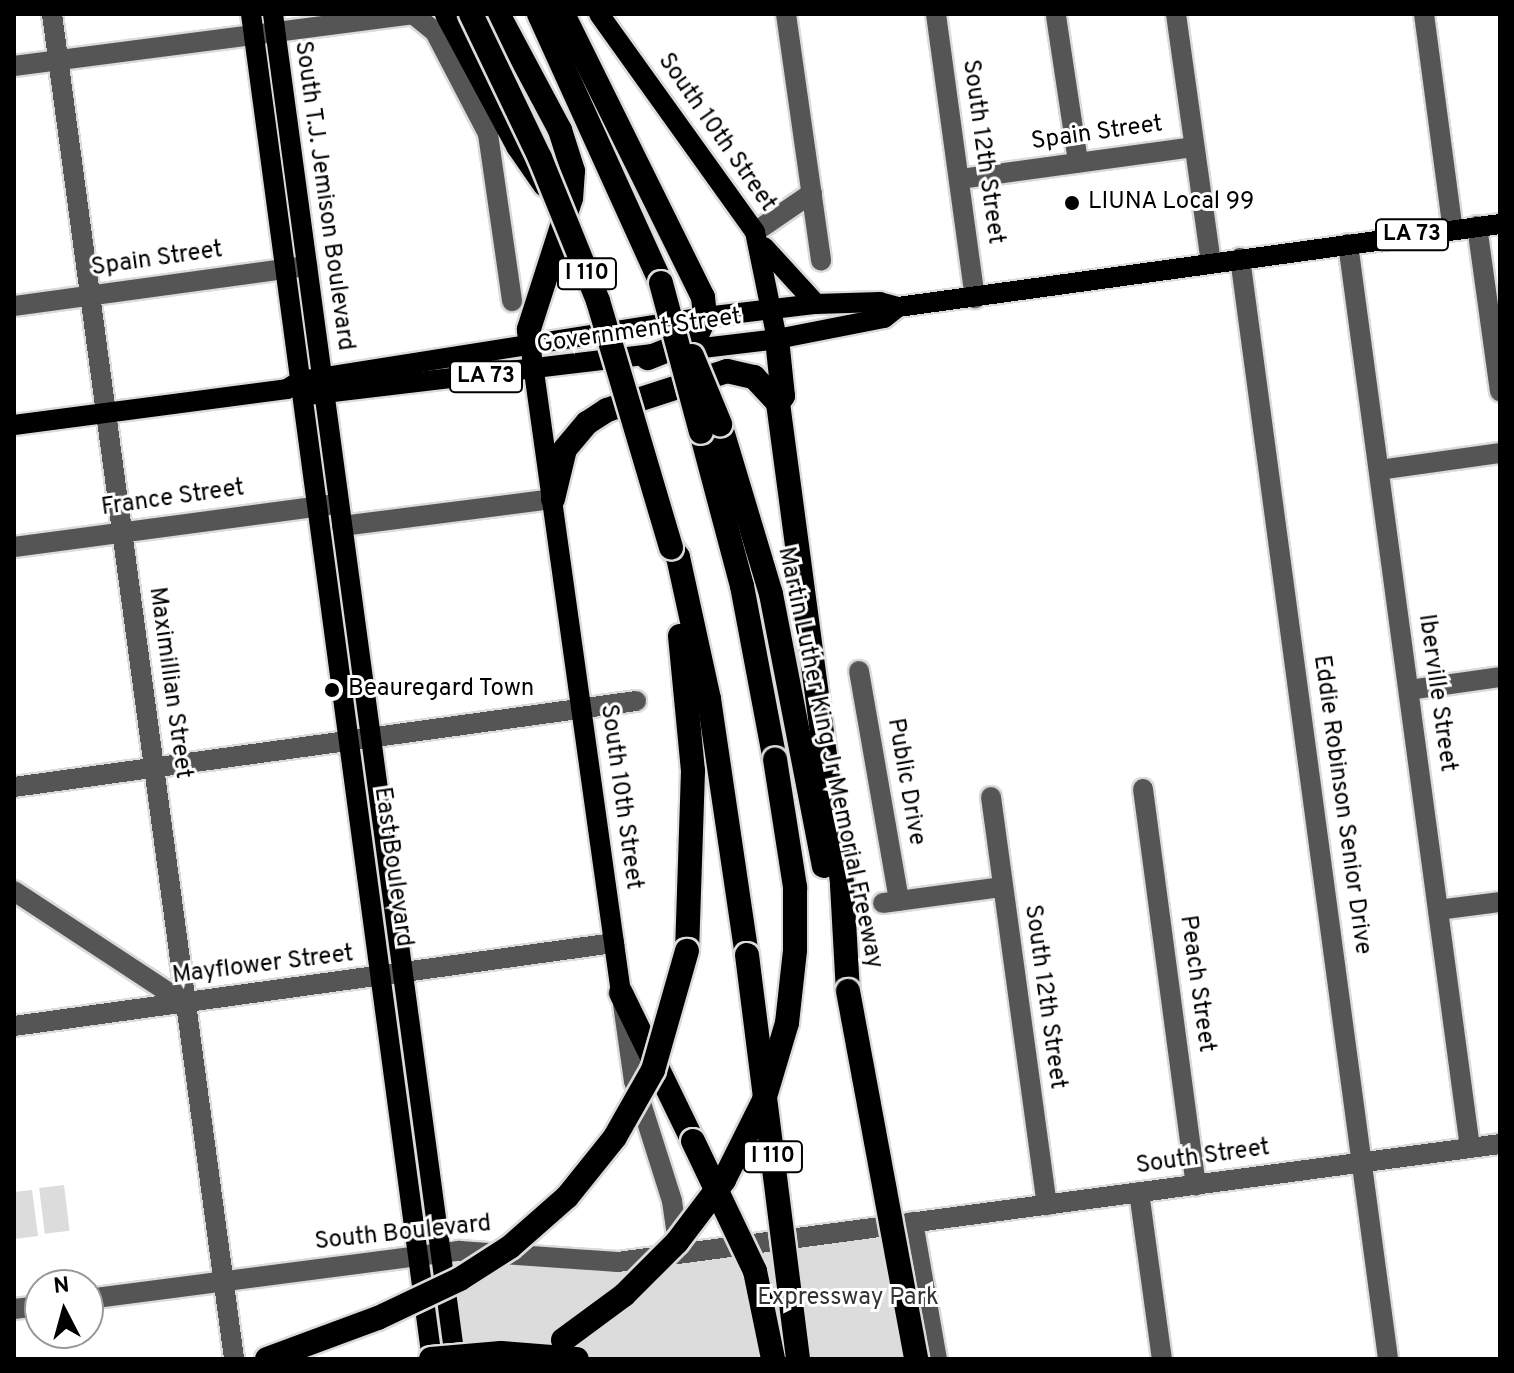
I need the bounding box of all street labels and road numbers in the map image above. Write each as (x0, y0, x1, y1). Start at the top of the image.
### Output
street label: South T.J. Jemison Boulevard (287, 39, 359, 353)
street label: South 10th Street (651, 48, 781, 218)
street label: South 12th Street (955, 58, 1009, 246)
street label: Spain Street (1030, 111, 1164, 157)
road number: LA 73 (1374, 217, 1450, 253)
street label: Spain Street (90, 237, 224, 283)
road number: I 110 (555, 256, 619, 292)
street label: Government Street (535, 303, 743, 361)
road number: LA 73 (448, 359, 524, 395)
street label: France Street (100, 475, 246, 523)
street label: Martin Luther King Jr Memorial Freeway (770, 544, 888, 972)
street label: Maximillian Street (141, 585, 197, 781)
street label: Iberville Street (1411, 612, 1461, 774)
street label: Eddie Robinson Senior Drive (1306, 653, 1376, 957)
street label: South 10th Street (593, 703, 647, 891)
street label: Public Drive (880, 716, 930, 848)
street label: East Boulevard (367, 785, 417, 949)
street label: South 12th Street (1017, 903, 1071, 1091)
street label: Peach Street (1172, 914, 1220, 1054)
street label: Mayflower Street (171, 941, 355, 991)
street label: South Street (1134, 1134, 1272, 1182)
road number: I 110 (741, 1139, 805, 1175)
street label: South Boulevard (313, 1210, 493, 1258)

